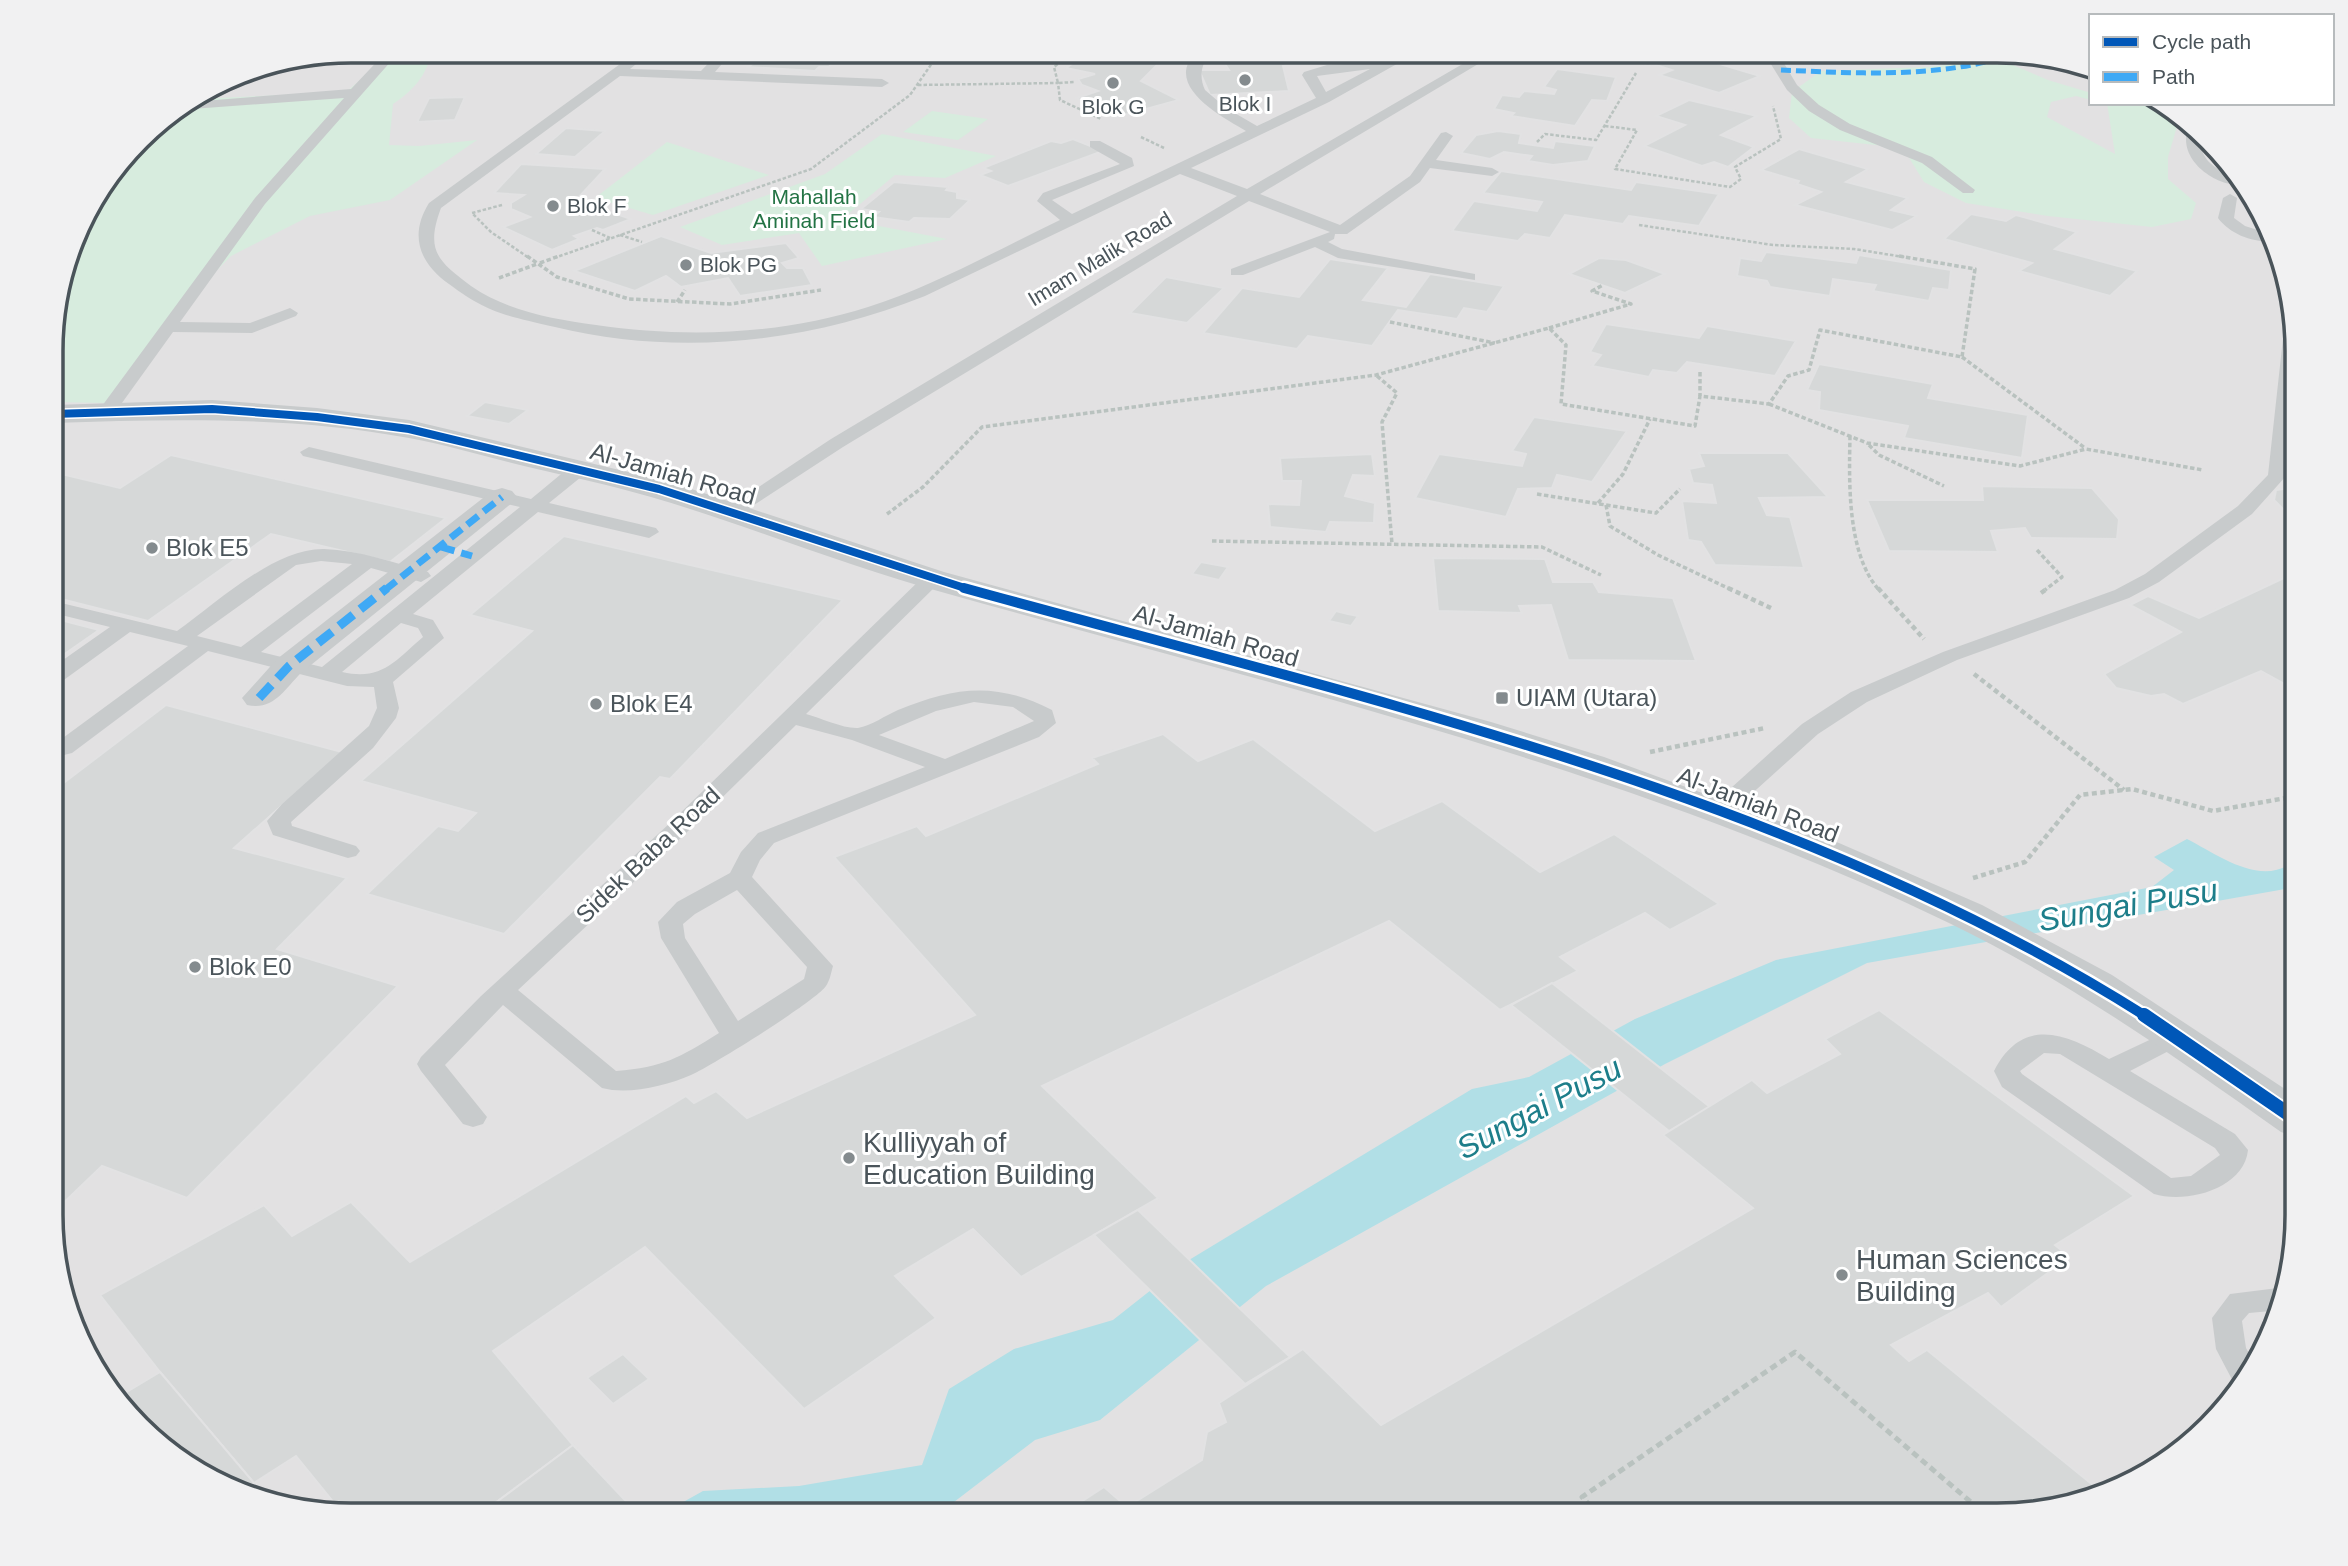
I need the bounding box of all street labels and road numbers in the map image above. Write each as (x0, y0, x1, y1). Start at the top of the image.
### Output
street label: Imam Malik Road (1024, 207, 1176, 311)
street label: Al-Jamiah Road (587, 437, 759, 510)
street label: Al-Jamiah Road (1130, 599, 1302, 672)
street label: Al-Jamiah Road (1674, 761, 1843, 848)
street label: Sidek Baba Road (570, 781, 725, 928)

